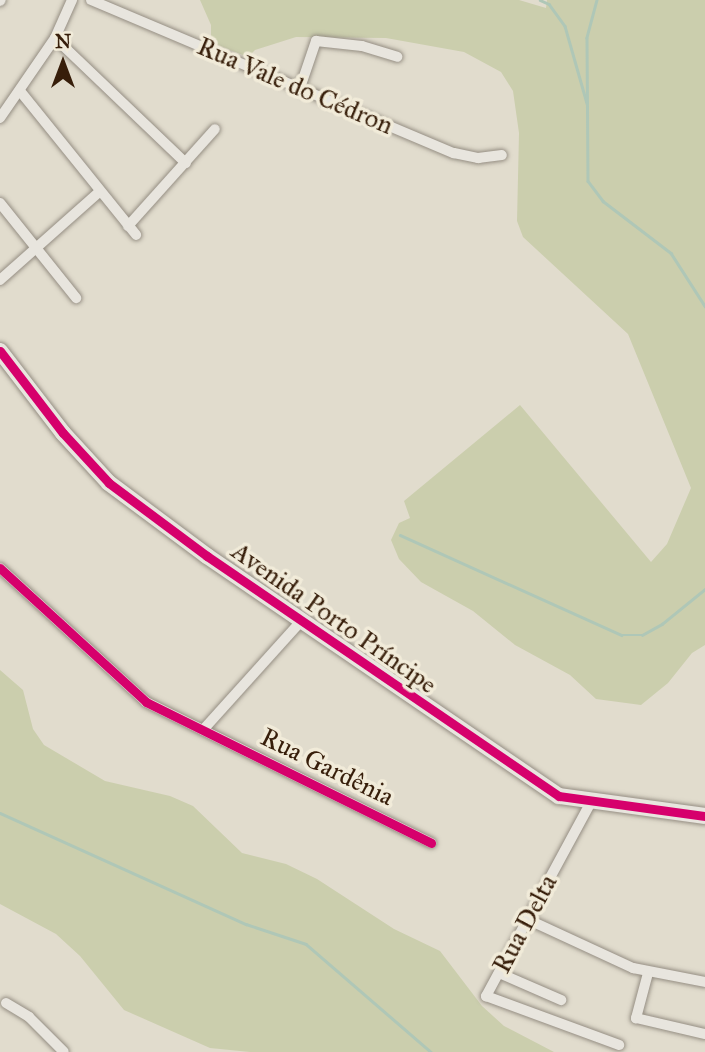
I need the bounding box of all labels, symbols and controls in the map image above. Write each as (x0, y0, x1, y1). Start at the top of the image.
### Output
north arrow (28, 28, 98, 98)
text: N (55, 30, 71, 53)
street label: Rua Vale do Cédron (193, 31, 397, 141)
street label: Avenida Porto Príncipe (225, 535, 443, 701)
street label: Rua Gardênia (255, 721, 399, 813)
street label: Rua Delta (486, 869, 564, 979)

